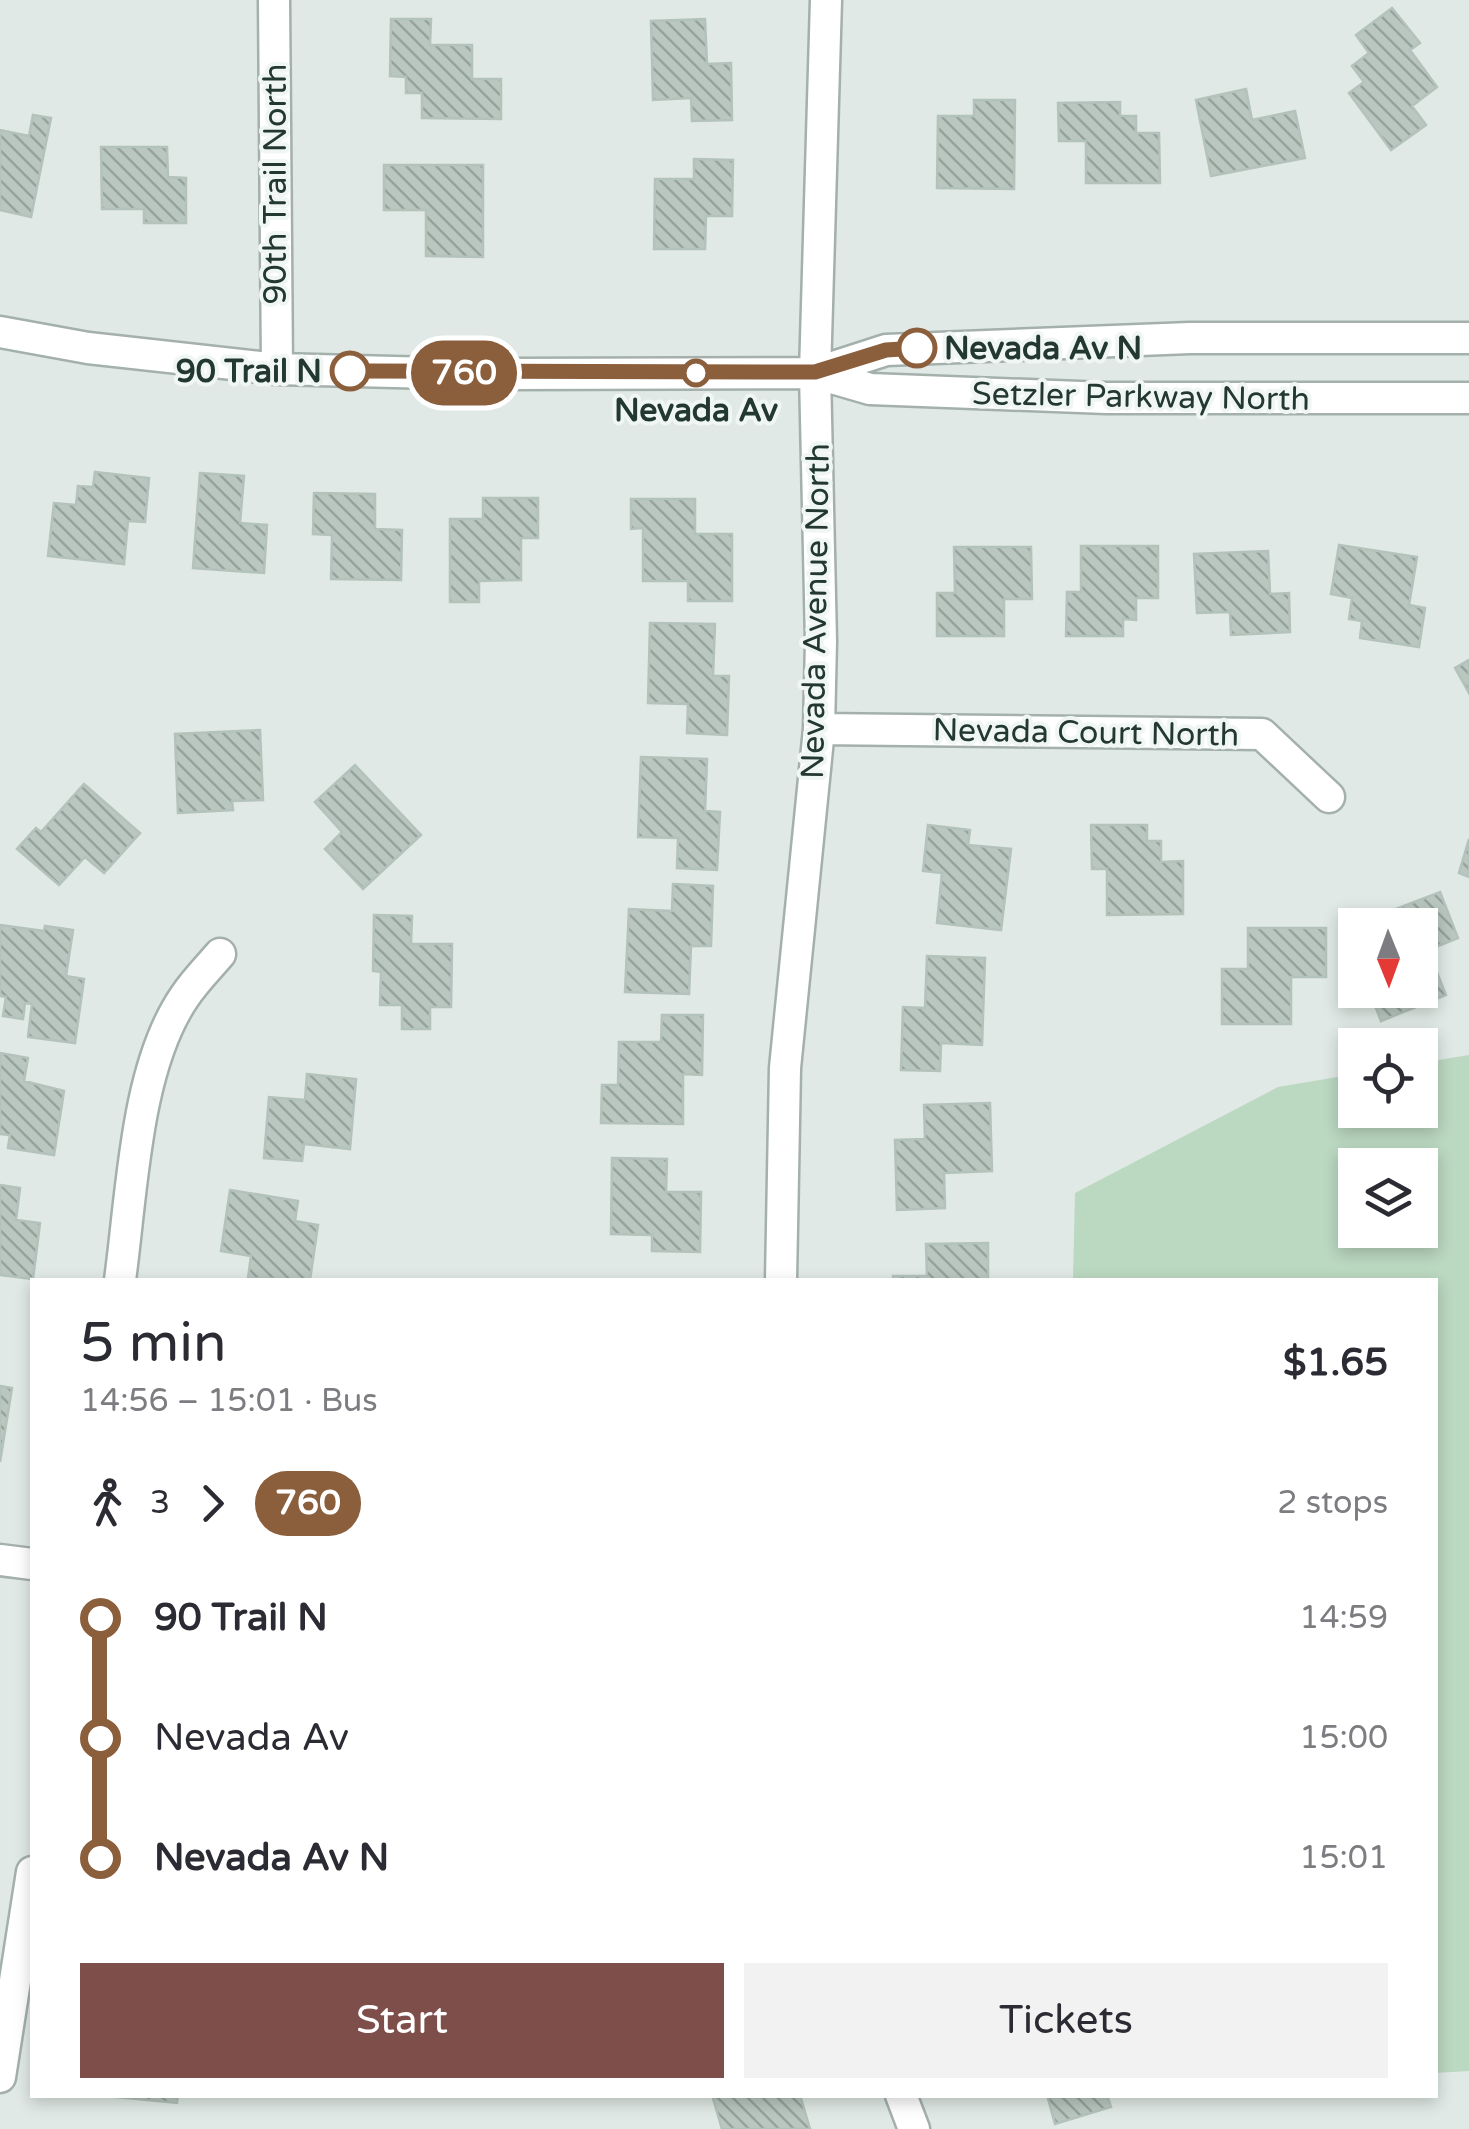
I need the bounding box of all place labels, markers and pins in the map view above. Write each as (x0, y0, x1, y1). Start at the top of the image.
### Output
marker: Nevada Av N (898, 329, 936, 367)
place label: Nevada Av N (944, 330, 1142, 368)
marker: 90 Trail N (331, 352, 369, 390)
place label: 90 Trail N (176, 353, 322, 391)
marker: Nevada Av (683, 360, 709, 386)
place label: Nevada Av (614, 392, 778, 430)

